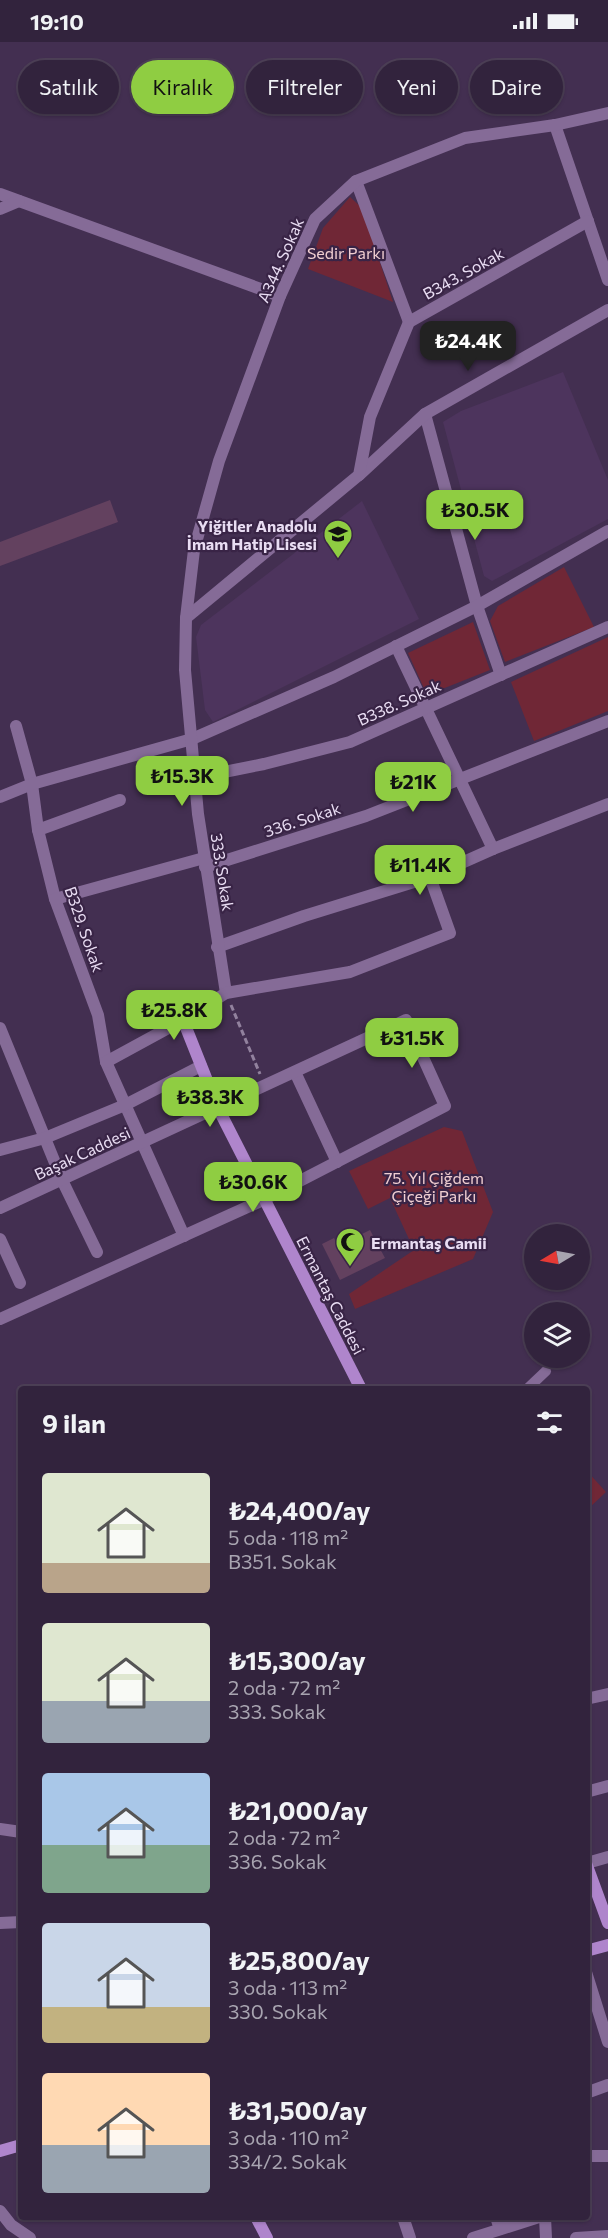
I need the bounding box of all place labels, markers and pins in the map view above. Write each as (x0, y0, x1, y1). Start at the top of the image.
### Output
pin: ₺24.4K (419, 321, 517, 372)
pin: ₺30.5K (426, 490, 524, 541)
place label: Yiğitler Anadolu İmam Hatip Lisesi (187, 516, 317, 553)
school or university icon: Yiğitler Anadolu İmam Hatip Lisesi (322, 518, 354, 560)
pin: ₺15.3K (133, 756, 231, 807)
pin: ₺21K (377, 762, 449, 813)
pin: ₺11.4K (371, 845, 469, 896)
pin: ₺25.8K (125, 990, 223, 1041)
pin: ₺31.5K (363, 1018, 461, 1069)
pin: ₺38.3K (161, 1077, 259, 1128)
pin: ₺30.6K (204, 1162, 302, 1213)
mosque icon: Ermantaş Camii (334, 1226, 366, 1268)
place label: Ermantaş Camii (371, 1233, 487, 1252)

